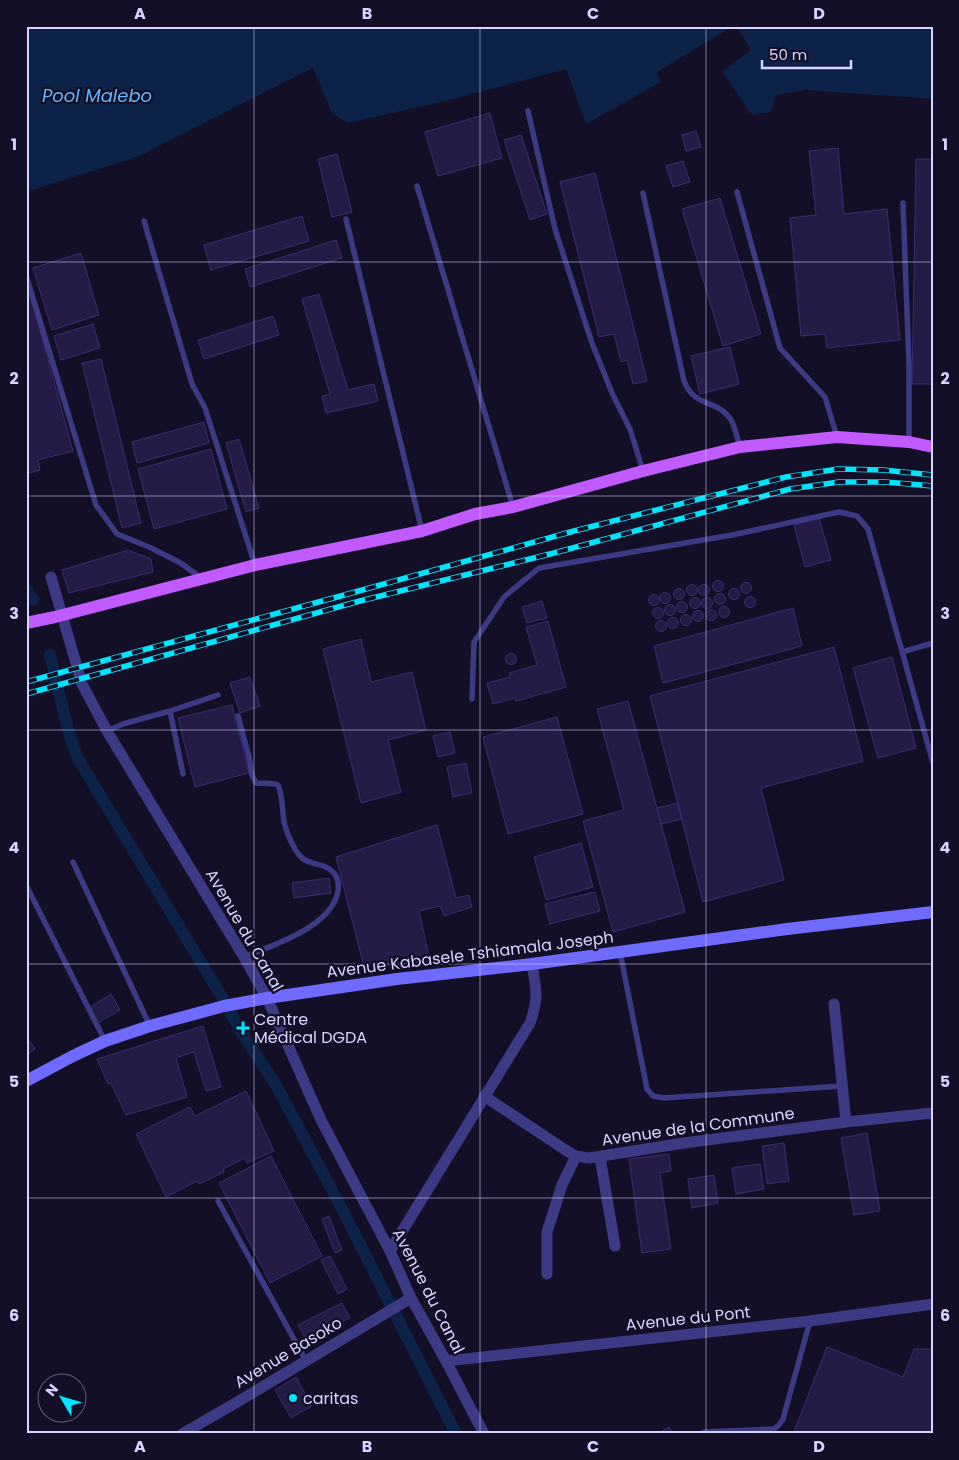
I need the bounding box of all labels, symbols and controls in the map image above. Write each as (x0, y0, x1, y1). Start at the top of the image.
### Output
text: A (134, 2, 146, 25)
text: B (362, 2, 372, 25)
text: C (587, 2, 599, 25)
text: D (813, 2, 825, 25)
scale bar (762, 38, 850, 70)
text: 50 m (769, 44, 807, 65)
water label: Pool Malebo (42, 83, 152, 108)
text: 1 (11, 133, 17, 156)
text: 1 (942, 133, 948, 156)
text: 2 (9, 367, 19, 390)
text: 2 (940, 367, 950, 390)
text: 3 (9, 602, 19, 625)
text: 3 (940, 602, 950, 625)
text: 4 (9, 836, 20, 859)
text: 4 (940, 836, 951, 859)
street label: Avenue du Canal (200, 865, 289, 996)
street label: Avenue Kabasele Tshiamala Joseph (325, 925, 615, 984)
place label: Centre Médical DGDA (254, 1008, 367, 1049)
marker: Centre Médical DGDA (236, 1021, 250, 1035)
text: 5 (9, 1070, 19, 1093)
text: 5 (940, 1070, 950, 1093)
street label: Avenue de la Commune (600, 1102, 796, 1151)
street label: Avenue du Canal (387, 1225, 470, 1358)
street label: Avenue du Pont (625, 1300, 752, 1336)
text: 6 (9, 1304, 19, 1327)
text: 6 (940, 1304, 950, 1327)
street label: Avenue Basoko (230, 1311, 346, 1394)
north arrow (38, 1372, 88, 1422)
text: N (41, 1380, 63, 1400)
place label: caritas (303, 1387, 358, 1410)
marker: caritas (287, 1392, 299, 1404)
text: A (134, 1435, 146, 1458)
text: B (362, 1435, 372, 1458)
text: C (587, 1435, 599, 1458)
text: D (813, 1435, 825, 1458)

